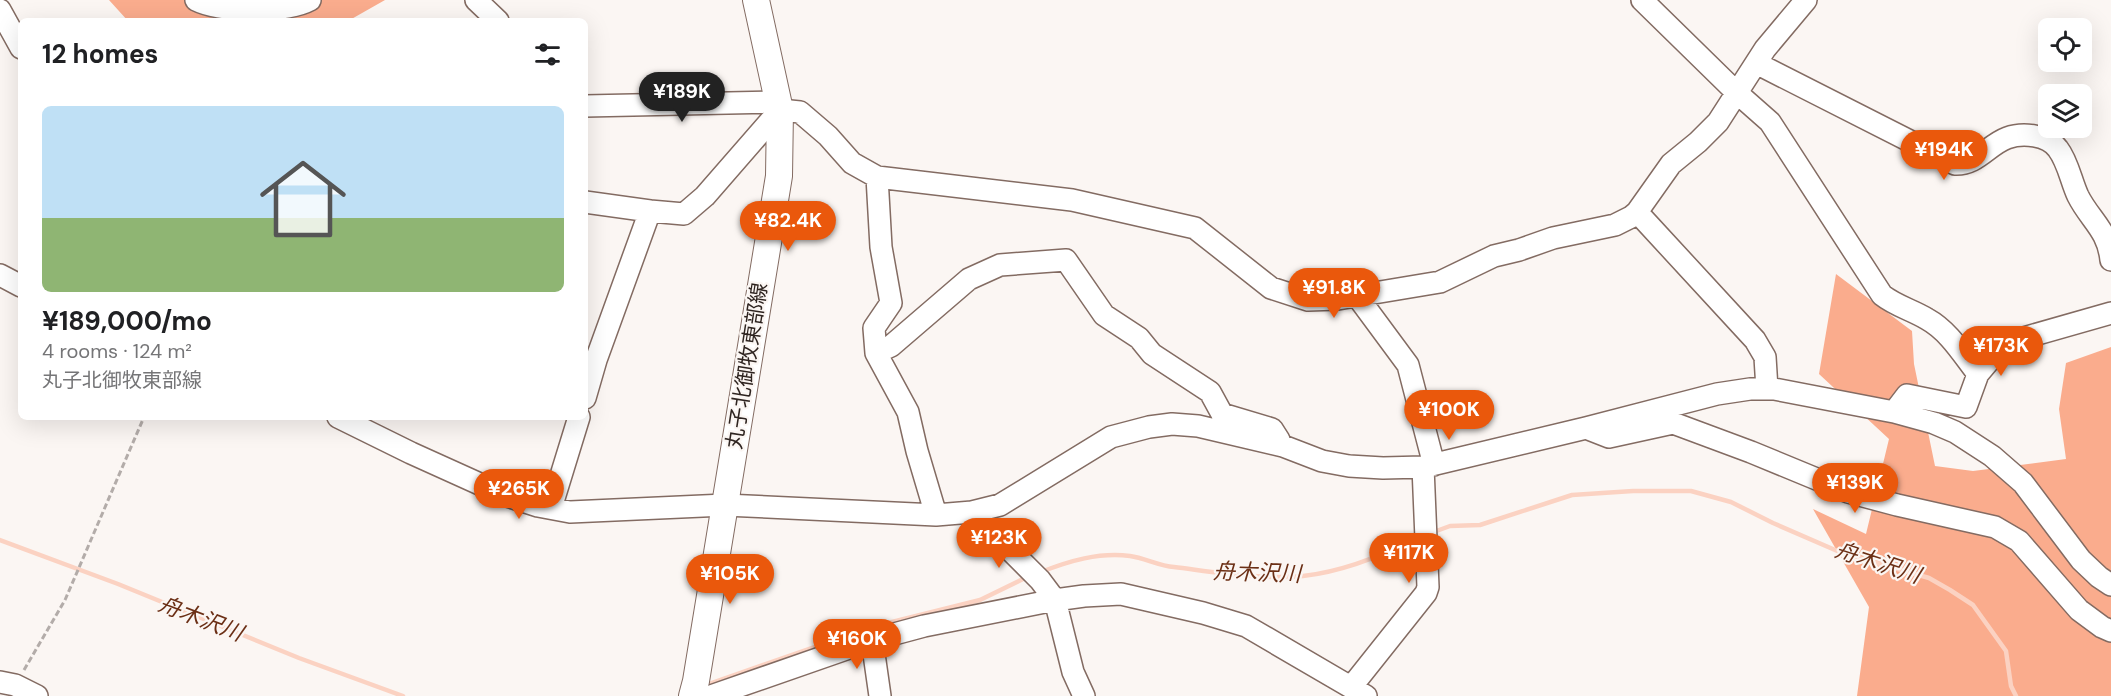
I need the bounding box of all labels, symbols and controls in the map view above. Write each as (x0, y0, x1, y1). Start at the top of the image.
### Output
map controls (2038, 18, 2092, 138)
button: locate (2038, 18, 2092, 72)
text: 12 homes (42, 37, 158, 71)
icon: filters (531, 38, 564, 71)
pin: ¥189K (640, 72, 724, 123)
text: ¥189K (653, 78, 711, 104)
button: layers (2038, 84, 2092, 138)
pin: ¥194K (1902, 130, 1986, 181)
text: ¥194K (1914, 136, 1974, 162)
icon: home (249, 145, 357, 253)
pin: ¥82.4K (739, 201, 837, 252)
text: ¥82.4K (754, 207, 822, 233)
pin: ¥91.8K (1285, 268, 1383, 319)
text: ¥91.8K (1302, 274, 1366, 300)
street label: 丸子北御牧東部線 (720, 281, 774, 451)
text: ¥189,000/mo (42, 304, 212, 338)
pin: ¥173K (1959, 326, 2043, 377)
text: ¥173K (1973, 332, 2029, 358)
text: 4 rooms · 124 m² (42, 338, 192, 364)
text: 丸子北御牧東部線 (42, 367, 202, 393)
pin: ¥100K (1407, 390, 1491, 441)
text: ¥100K (1418, 396, 1480, 422)
pin: ¥139K (1813, 463, 1897, 514)
pin: ¥265K (477, 469, 561, 520)
text: ¥139K (1826, 469, 1884, 495)
text: ¥265K (488, 475, 550, 501)
pin: ¥123K (957, 518, 1041, 569)
text: ¥123K (971, 524, 1027, 550)
pin: ¥117K (1367, 533, 1451, 584)
water label: 舟木沢川 (1832, 535, 1926, 590)
text: ¥117K (1383, 539, 1435, 565)
pin: ¥105K (688, 554, 772, 605)
water label: 舟木沢川 (1212, 556, 1303, 589)
text: ¥105K (700, 560, 760, 586)
water label: 舟木沢川 (155, 589, 249, 648)
pin: ¥160K (815, 619, 899, 670)
text: ¥160K (827, 625, 887, 651)

